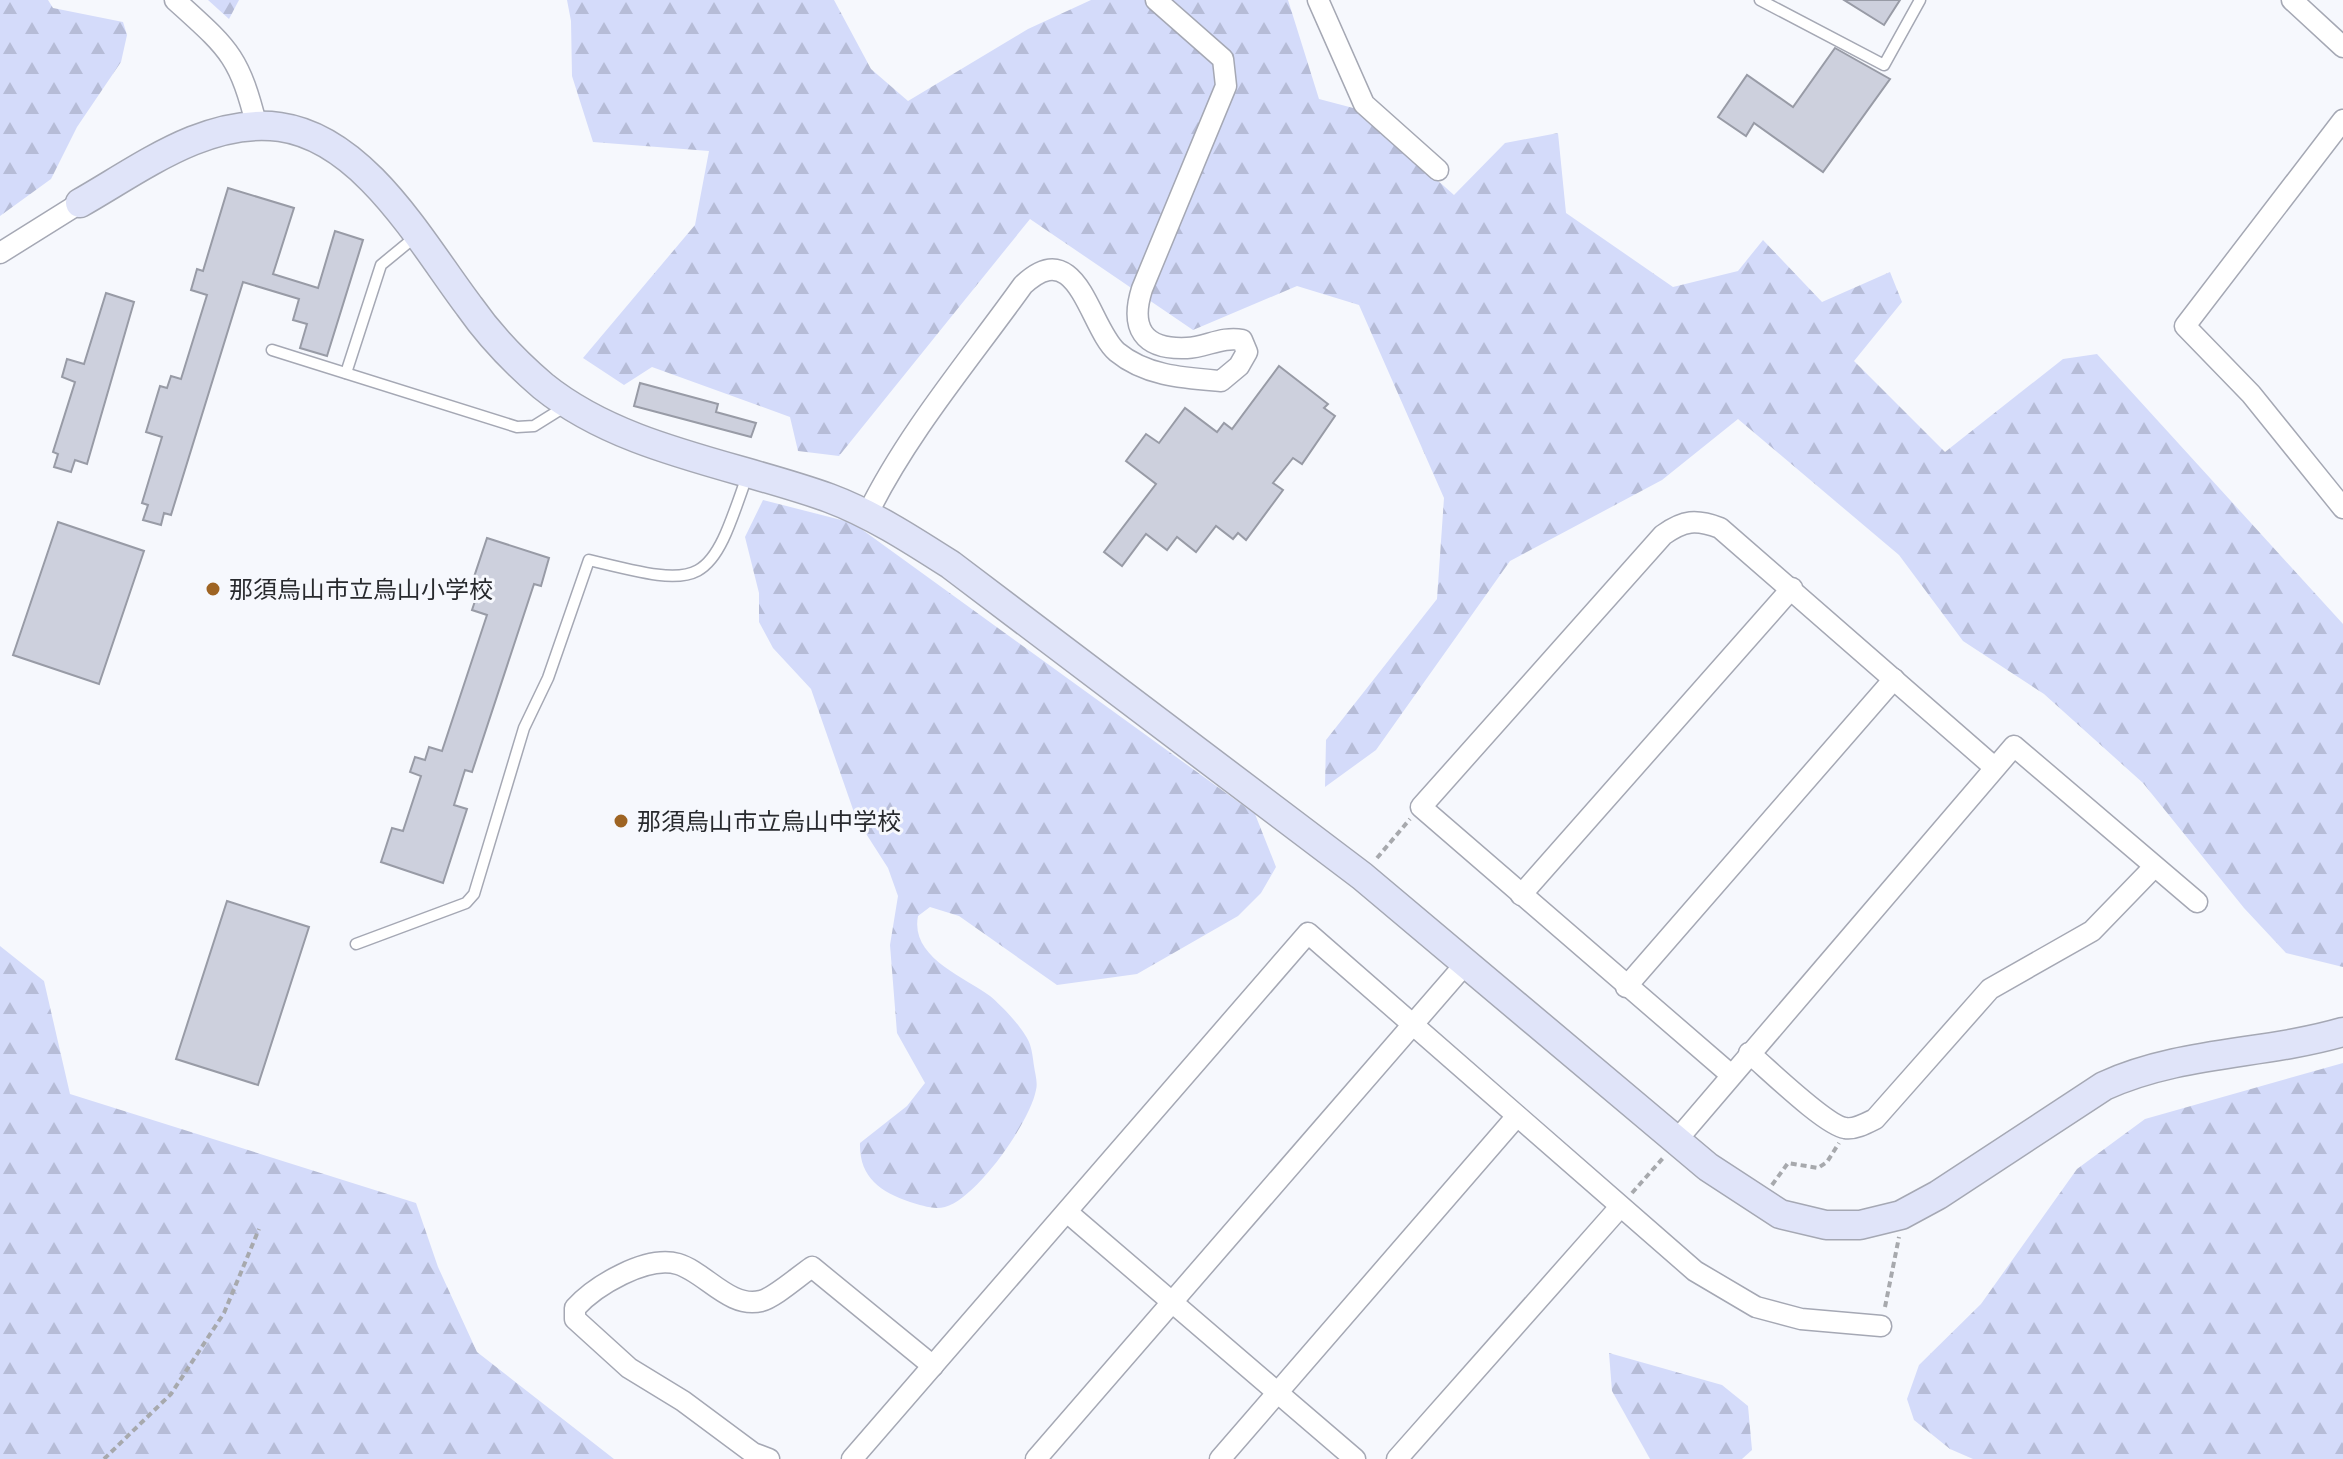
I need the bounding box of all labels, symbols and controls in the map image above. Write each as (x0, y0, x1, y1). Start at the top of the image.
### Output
place label: 那須烏山市立烏山小学校 (229, 574, 493, 605)
marker: 那須烏山市立烏山小学校 (204, 580, 222, 598)
place label: 那須烏山市立烏山中学校 (637, 806, 901, 837)
marker: 那須烏山市立烏山中学校 (612, 812, 630, 830)

